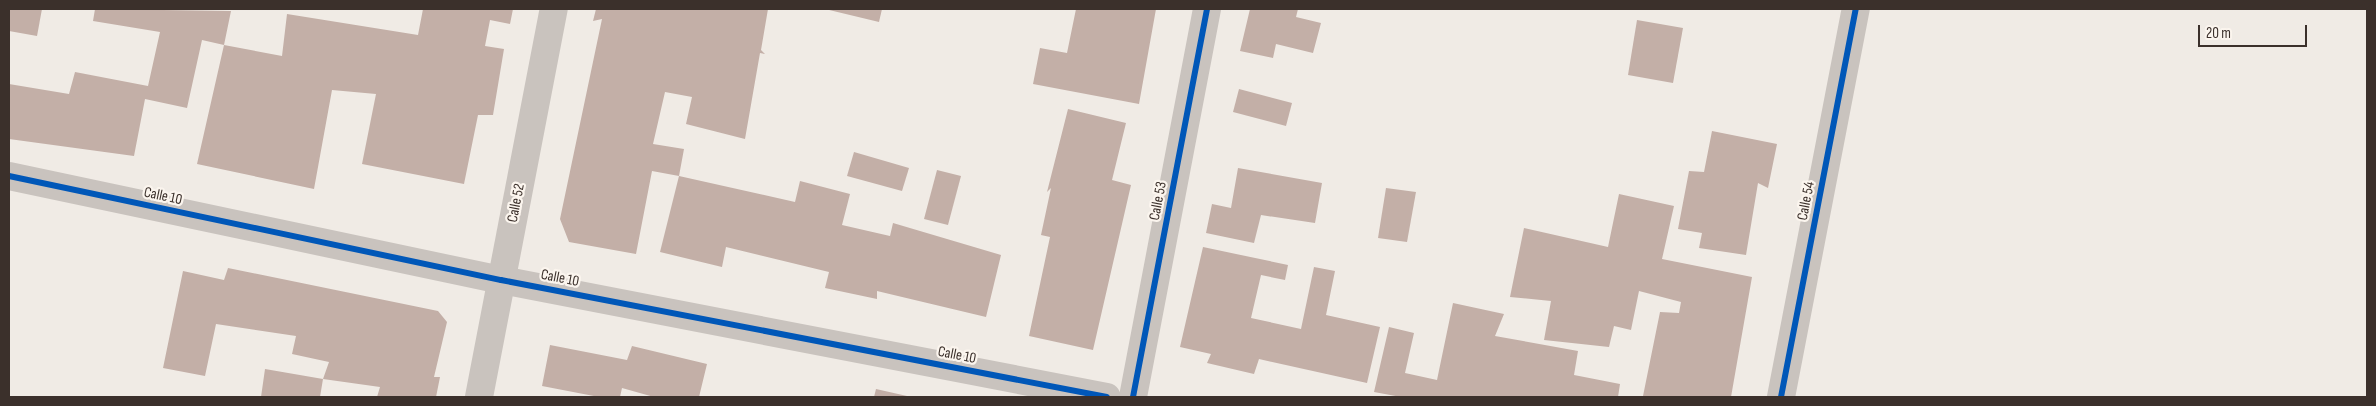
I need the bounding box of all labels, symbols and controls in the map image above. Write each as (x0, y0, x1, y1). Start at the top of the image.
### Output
scale bar (2201, 15, 2310, 47)
text: 20 m (2206, 24, 2231, 43)
street label: Calle 53 (1145, 180, 1171, 222)
street label: Calle 54 (1793, 180, 1819, 222)
street label: Calle 52 (503, 182, 529, 224)
street label: Calle 10 (142, 183, 184, 209)
street label: Calle 10 (539, 265, 581, 291)
street label: Calle 10 (936, 342, 978, 368)

